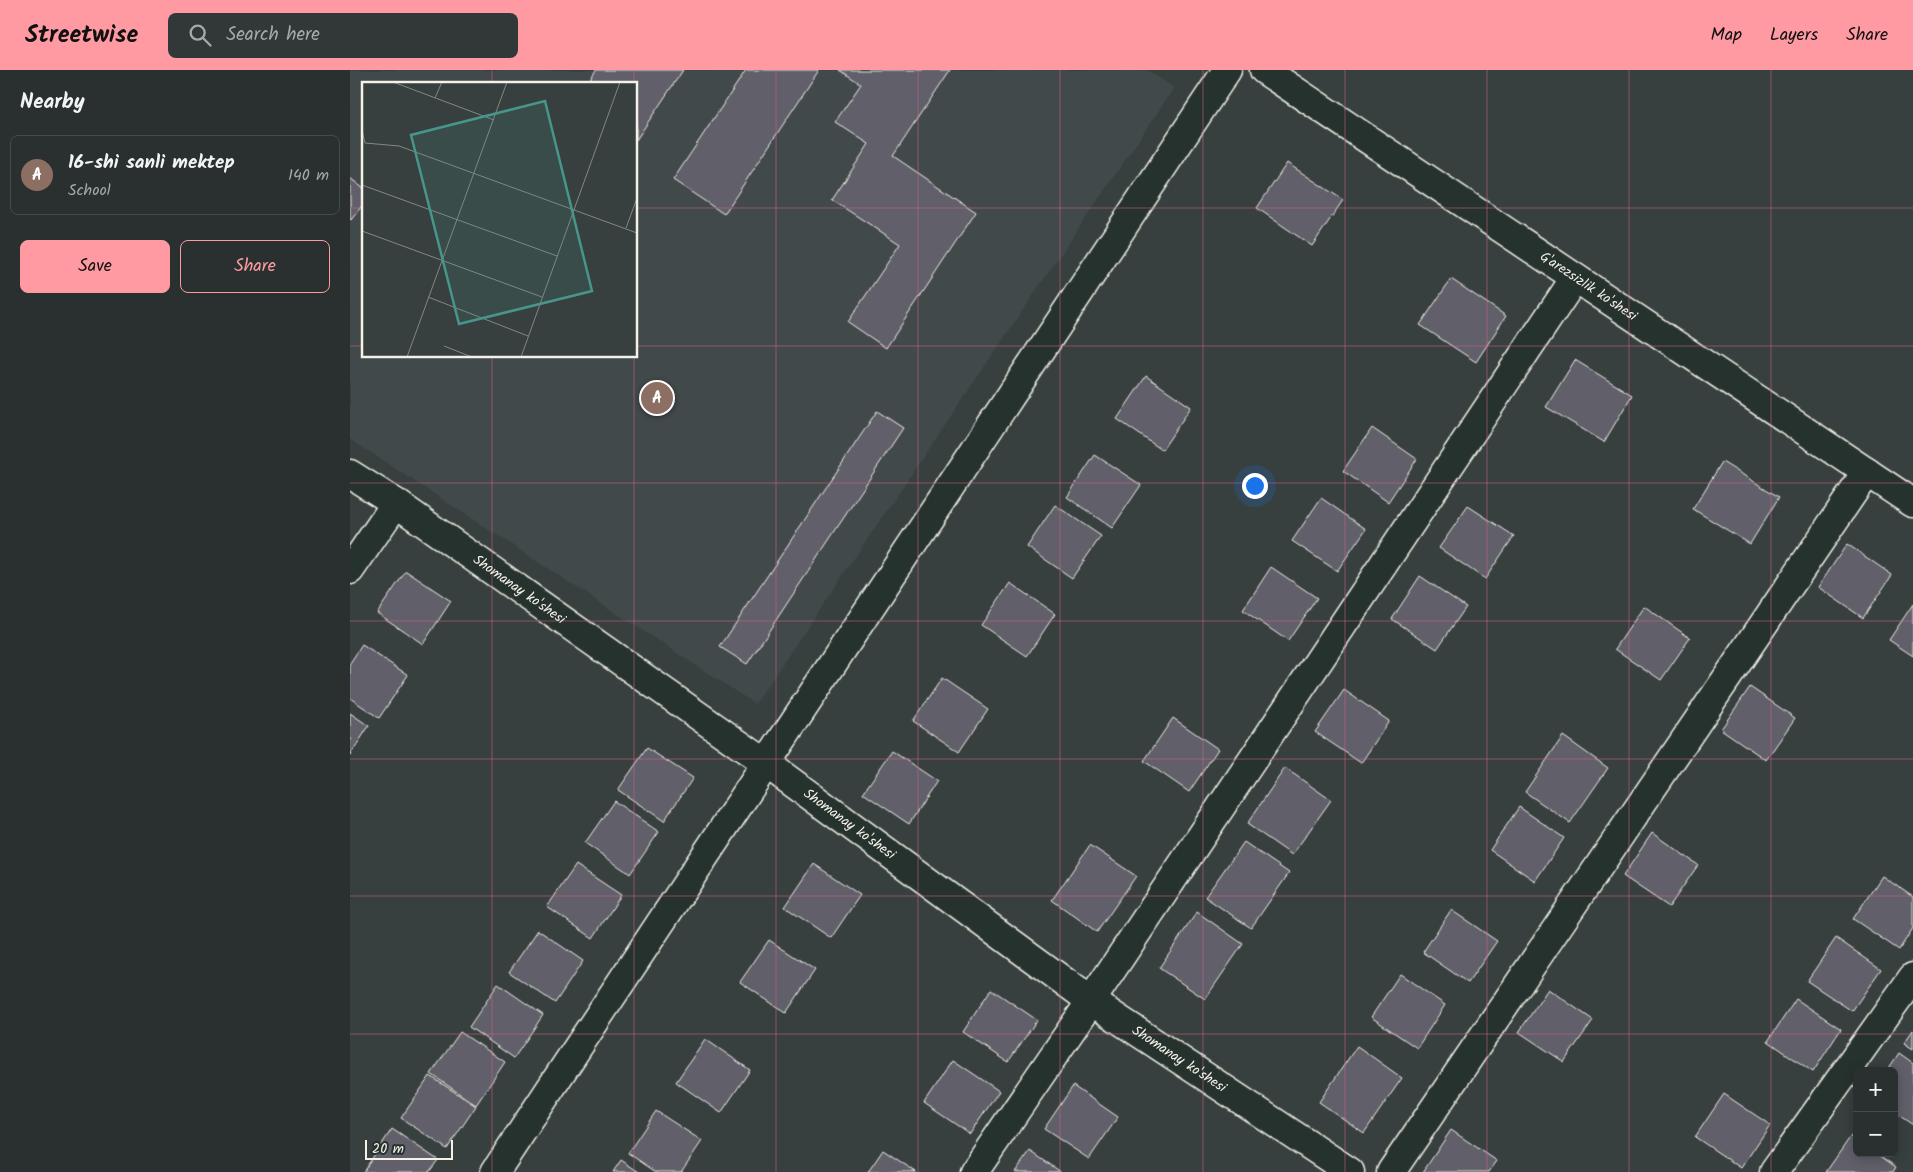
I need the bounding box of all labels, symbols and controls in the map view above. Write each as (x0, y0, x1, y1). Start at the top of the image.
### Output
search box (168, 13, 518, 58)
text: Streetwise (25, 16, 138, 55)
text: Search here (226, 20, 320, 50)
icon: search (186, 21, 214, 49)
text: Map (1711, 21, 1742, 50)
text: Layers (1770, 21, 1818, 50)
text: Share (1846, 21, 1888, 50)
inset map (362, 82, 638, 358)
text: Nearby (20, 86, 85, 119)
text: 16-shi sanli mektep (68, 148, 235, 178)
text: A (32, 163, 42, 188)
text: 140 m (288, 163, 329, 188)
text: School (68, 178, 111, 203)
button: Save (20, 240, 170, 293)
button: Share (180, 240, 330, 293)
street label: G'arezsizlik ko'shesi (1535, 246, 1642, 327)
pin: A (641, 379, 673, 417)
your location (1242, 473, 1268, 499)
street label: Shomanay ko'shesi (468, 549, 571, 630)
street label: Shomanay ko'shesi (799, 783, 900, 866)
street label: Shomanay ko'shesi (1127, 1020, 1231, 1099)
map controls (1853, 1067, 1898, 1157)
button: + (1853, 1067, 1898, 1112)
button: − (1853, 1112, 1898, 1157)
scale bar (365, 1137, 452, 1160)
text: 20 m (372, 1138, 404, 1160)

